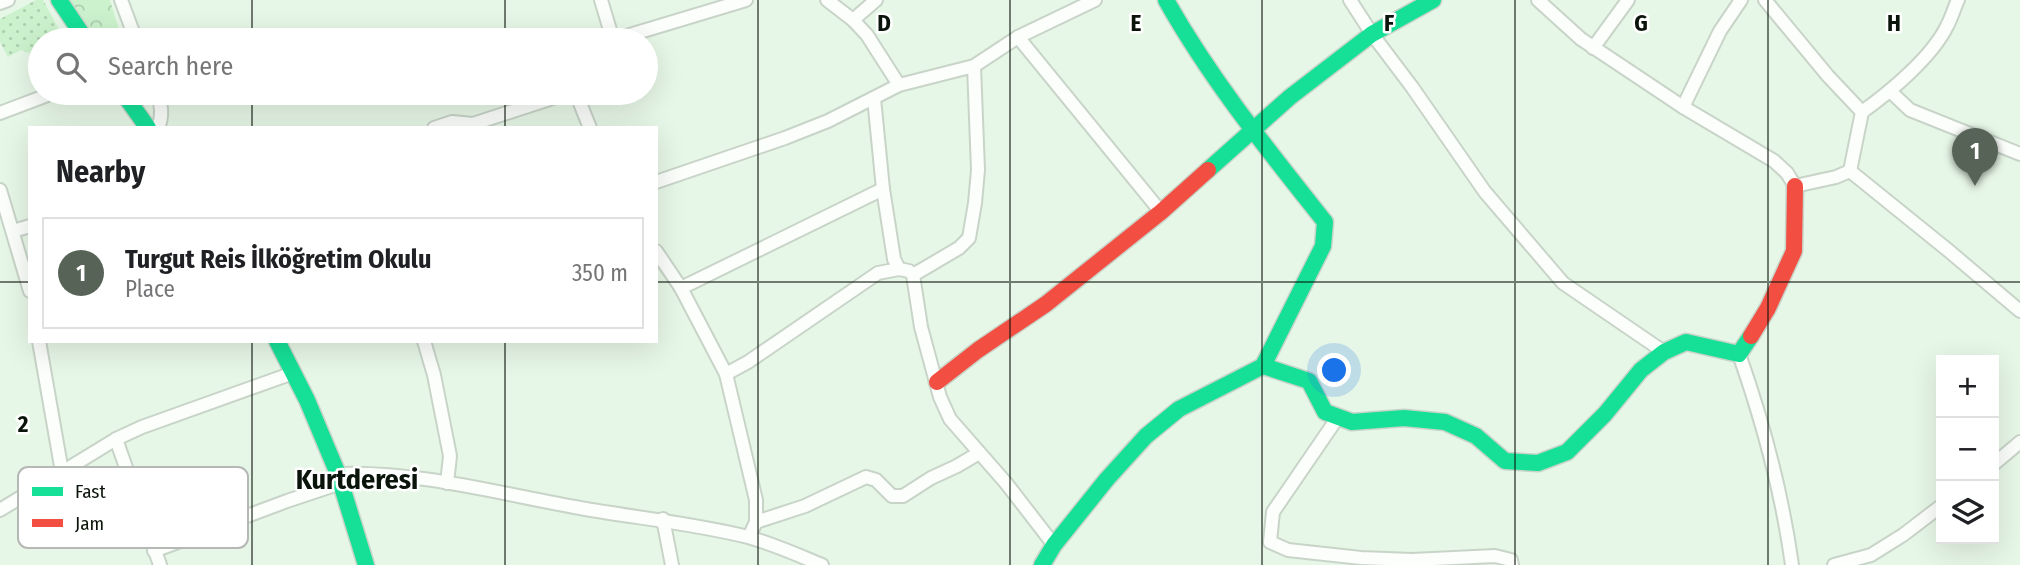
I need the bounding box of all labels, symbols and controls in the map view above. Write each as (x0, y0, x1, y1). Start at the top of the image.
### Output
text: D (877, 9, 891, 37)
text: E (1131, 9, 1142, 37)
text: F (1384, 9, 1394, 37)
text: G (1634, 9, 1648, 37)
text: H (1887, 9, 1901, 37)
search box (28, 28, 658, 105)
icon: search (52, 48, 90, 86)
text: Search here (108, 51, 233, 82)
pin: 1 (1952, 128, 1998, 186)
text: Nearby (56, 154, 145, 190)
text: Turgut Reis İlköğretim Okulu (125, 244, 431, 275)
text: 1 (76, 259, 86, 287)
text: 350 m (572, 259, 628, 287)
text: Place (125, 275, 175, 303)
your location (1317, 353, 1351, 387)
map controls (1936, 355, 1999, 544)
button: + (1936, 355, 1999, 418)
text: 2 (17, 410, 29, 438)
button: − (1936, 418, 1999, 481)
district label: Kurtderesi (296, 463, 418, 496)
legend (18, 467, 248, 548)
text: Fast (75, 480, 106, 503)
button: layers (1936, 481, 1999, 544)
text: Jam (75, 512, 104, 535)

